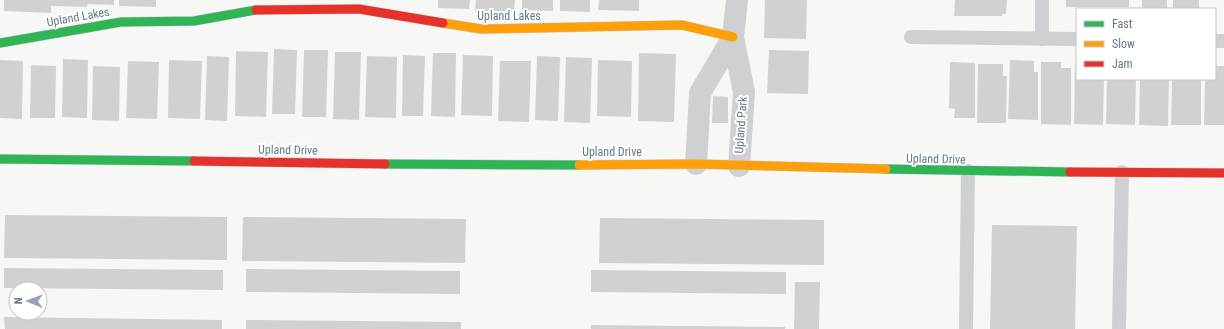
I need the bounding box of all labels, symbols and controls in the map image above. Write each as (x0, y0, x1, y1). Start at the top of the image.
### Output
street label: Upland Lakes (46, 5, 110, 29)
legend (1076, 8, 1216, 80)
street label: Upland Lakes (477, 9, 541, 23)
text: Fast (1112, 17, 1133, 31)
text: Slow (1112, 37, 1135, 51)
text: Jam (1112, 57, 1133, 71)
street label: Upland Park (732, 95, 750, 154)
street label: Upland Drive (258, 142, 318, 158)
street label: Upland Drive (582, 145, 642, 159)
street label: Upland Drive (906, 151, 966, 167)
north arrow (8, 281, 48, 321)
text: N (12, 297, 25, 304)

